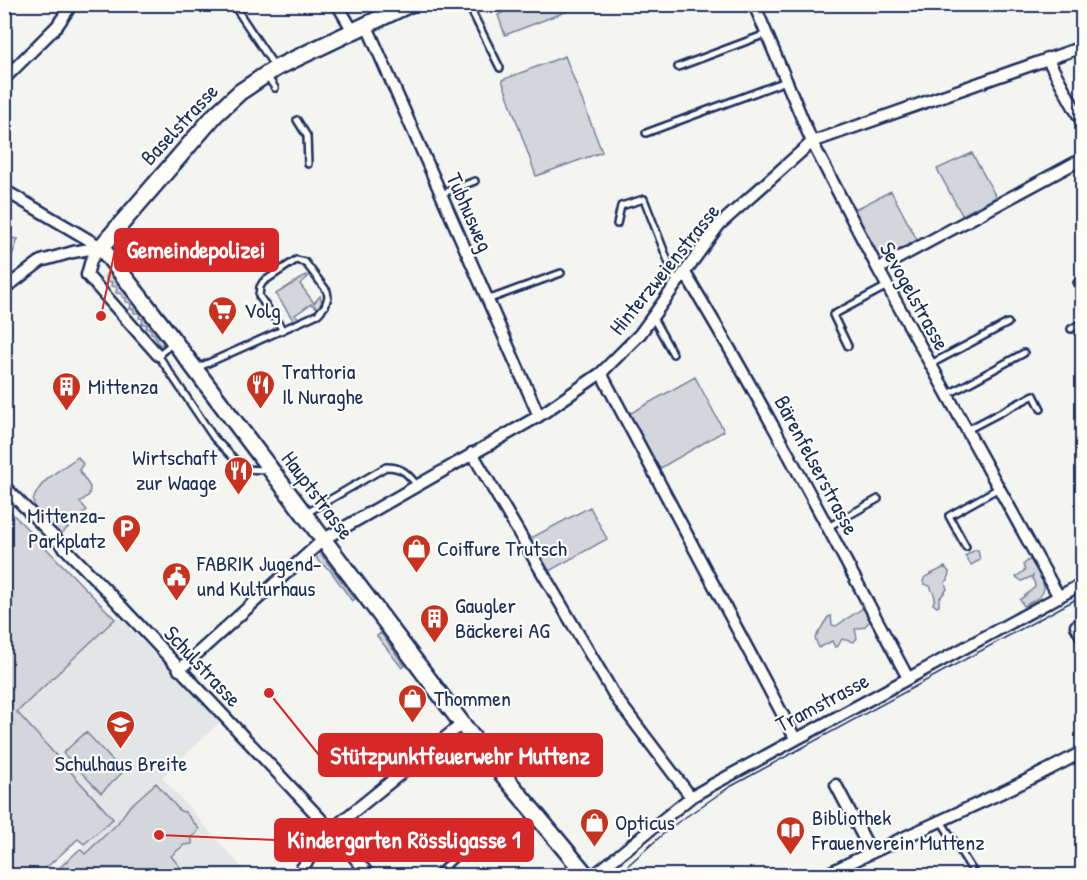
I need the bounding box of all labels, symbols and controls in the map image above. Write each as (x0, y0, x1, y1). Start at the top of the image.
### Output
street label: Baselstrasse (133, 76, 225, 171)
street label: Tubhusweg (439, 168, 501, 256)
street label: Hinterzweienstrasse (602, 197, 726, 341)
callout: Gemeindepolizei (115, 229, 278, 271)
text: Gemeindepolizei (127, 233, 265, 266)
street label: Sevogelstrasse (873, 236, 957, 356)
supermarket icon: Volg (207, 294, 239, 336)
place label: Volg (244, 295, 281, 325)
place label: Trattoria Il Nuraghe (282, 356, 364, 411)
restaurant icon: Trattoria Il Nuraghe (245, 368, 277, 410)
building icon: Mittenza (51, 370, 83, 412)
place label: Mittenza (88, 371, 158, 401)
street label: Bärenfelserstrasse (768, 390, 867, 540)
place label: Wirtschaft zur Waage (132, 442, 217, 497)
street label: Hauptstrasse (275, 445, 361, 546)
restaurant icon: Wirtschaft zur Waage (222, 454, 254, 496)
place label: Mittenza- Parkplatz (27, 500, 106, 555)
parking icon: Mittenza- Parkplatz (111, 512, 143, 554)
shop icon: Coiffure Trutsch (400, 532, 432, 574)
place label: Coiffure Trutsch (437, 533, 567, 563)
place label: FABRIK Jugend- und Kulturhaus (196, 548, 322, 603)
public building icon: FABRIK Jugend- und Kulturhaus (160, 560, 192, 602)
place label: Gaugler Bäckerei AG (455, 590, 550, 645)
building icon: Gaugler Bäckerei AG (418, 602, 450, 644)
street label: Schulstrasse (157, 619, 249, 713)
street label: Tramstrasse (770, 665, 874, 739)
shop icon: Thommen (397, 682, 429, 724)
place label: Thommen (434, 683, 511, 713)
school or university icon: Schulhaus Breite (105, 708, 137, 750)
callout: Stützpunktfeuerwehr Muttenz (319, 734, 602, 776)
text: Stützpunktfeuerwehr Muttenz (330, 739, 590, 772)
place label: Schulhaus Breite (55, 748, 187, 778)
place label: Bibliothek Frauenverein Muttenz (811, 802, 985, 857)
shop icon: Opticus (578, 806, 610, 848)
place label: Opticus (615, 807, 675, 837)
library icon: Bibliothek Frauenverein Muttenz (775, 814, 807, 856)
callout: Kindergarten Rössligasse 1 (275, 819, 533, 861)
text: Kindergarten Rössligasse 1 (287, 823, 521, 856)

